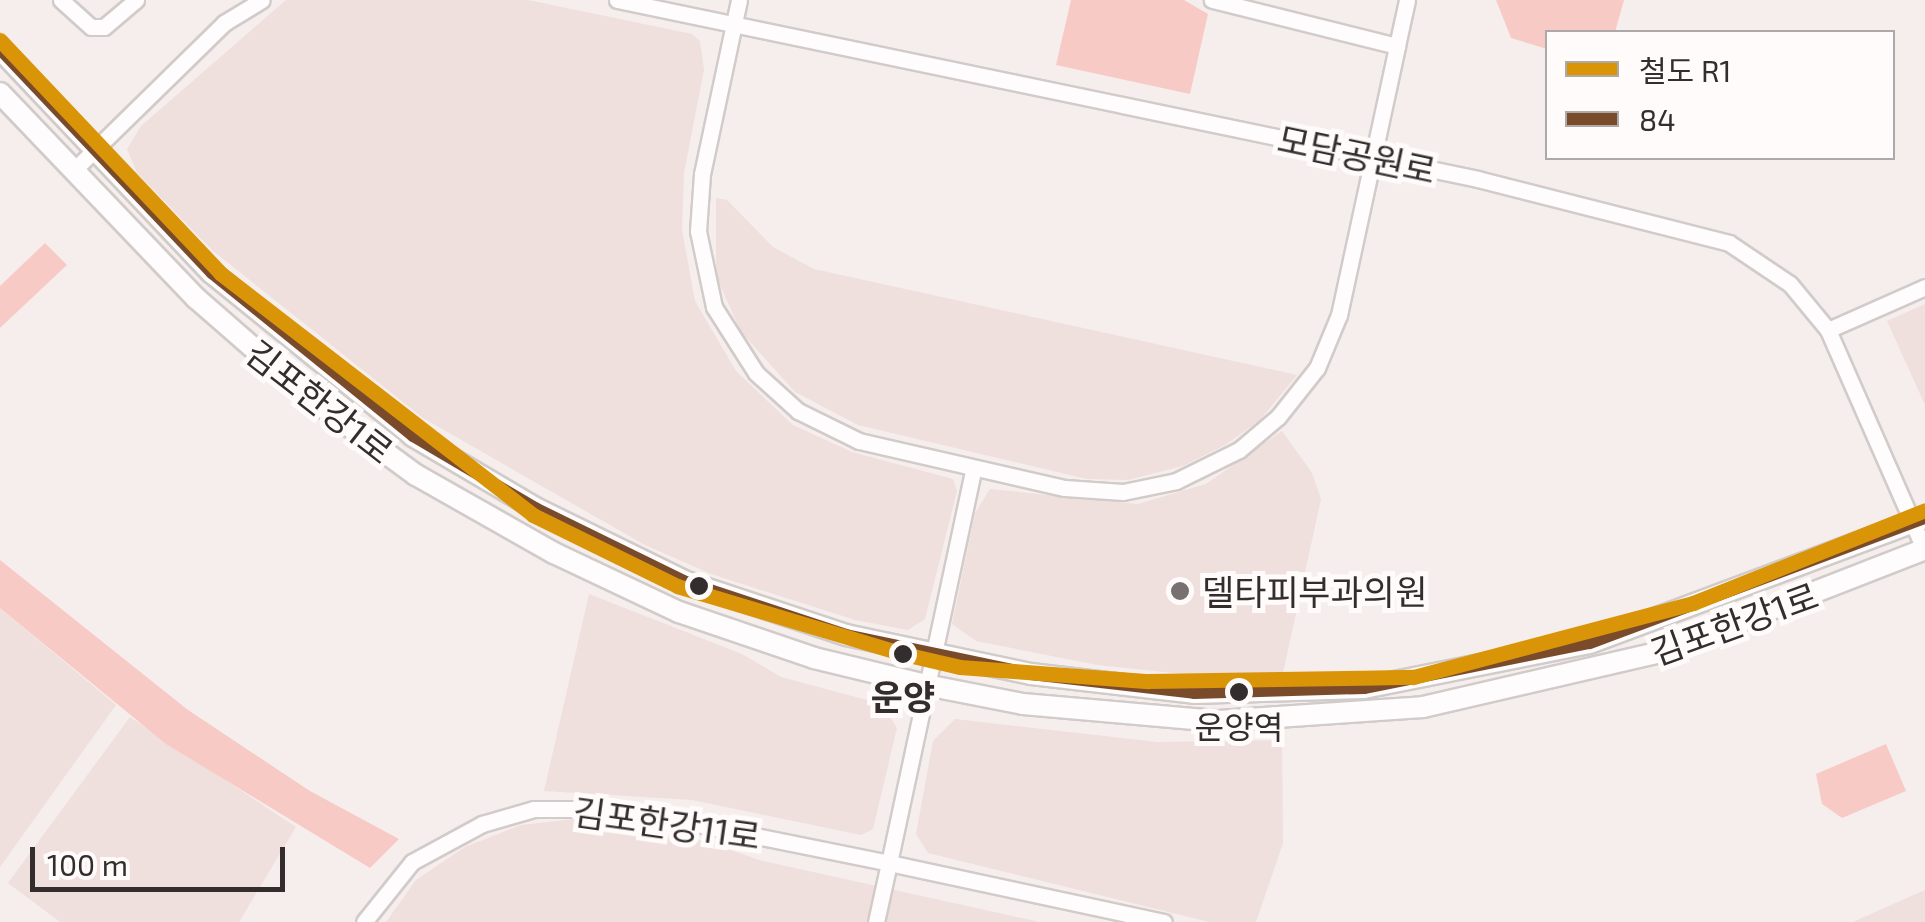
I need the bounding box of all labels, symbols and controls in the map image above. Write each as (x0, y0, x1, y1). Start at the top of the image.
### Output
legend (1545, 30, 1895, 160)
text: 철도 R1 (1639, 52, 1731, 88)
text: 84 (1639, 101, 1676, 137)
street label: 모담공원로 (1274, 117, 1440, 191)
street label: 김포한강1로 (238, 331, 402, 471)
place label: 델타피부과의원 (1202, 570, 1427, 612)
street label: 김포한강1로 (1645, 573, 1823, 673)
unlabelled marker (689, 576, 709, 596)
marker: 델타피부과의원 (1167, 578, 1193, 604)
marker: 운양 (887, 638, 919, 670)
place label: 운양 (871, 675, 935, 717)
marker: 운양역 (1229, 682, 1249, 702)
place label: 운양역 (1195, 707, 1283, 745)
street label: 김포한강11로 (571, 789, 763, 857)
scale bar (35, 827, 290, 889)
text: 100 m (47, 846, 128, 882)

